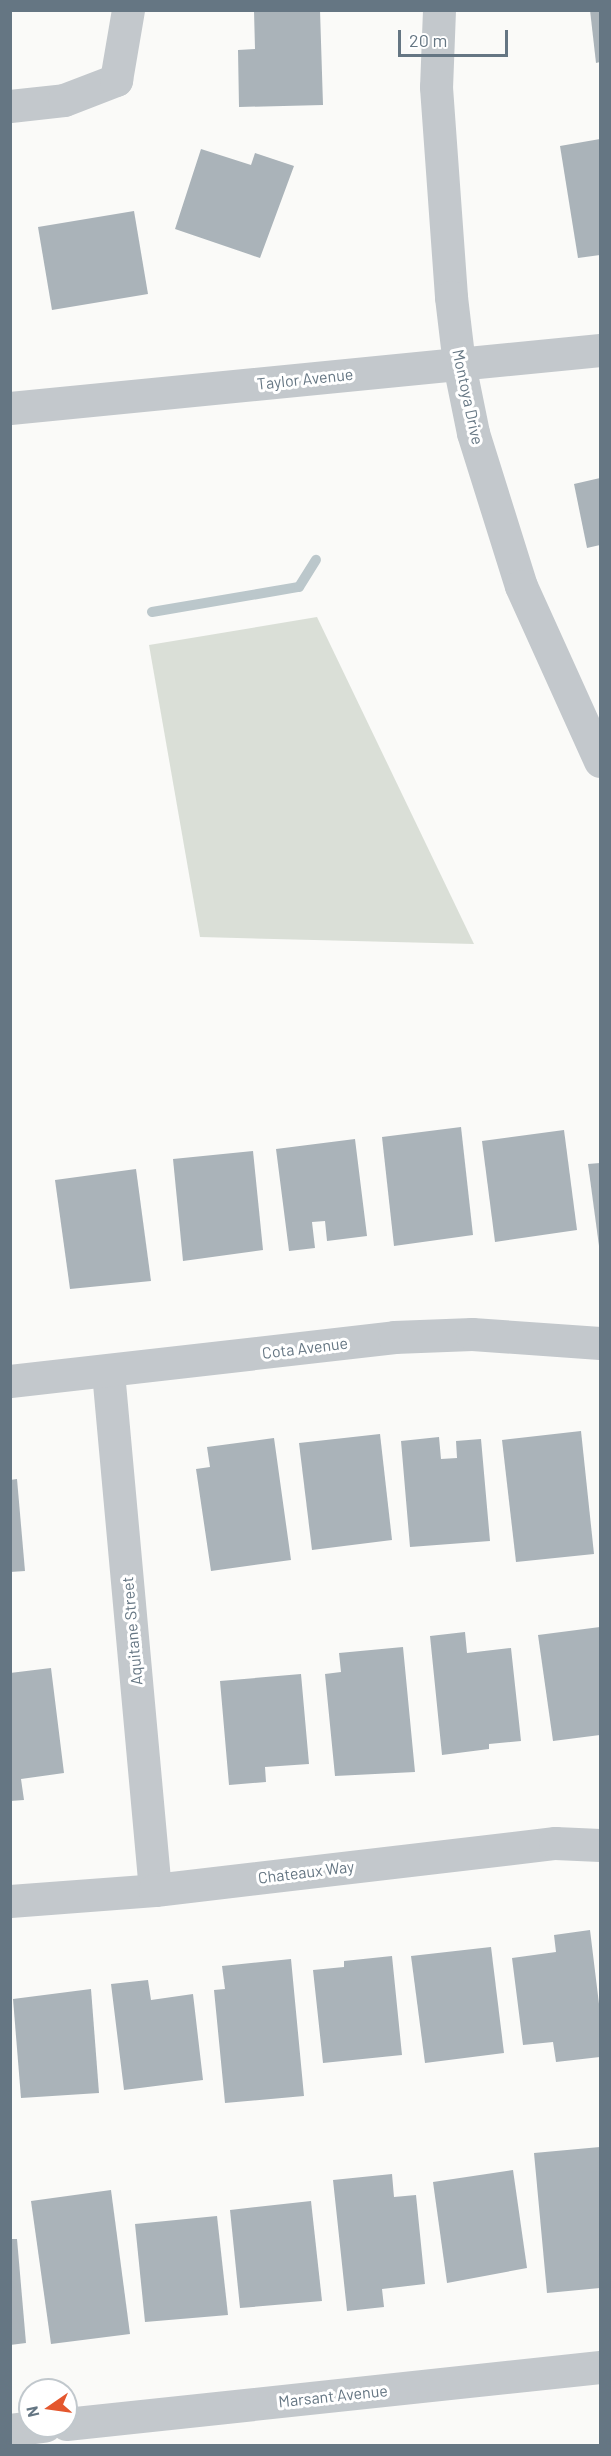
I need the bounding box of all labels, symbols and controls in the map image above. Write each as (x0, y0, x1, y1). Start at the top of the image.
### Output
scale bar (401, 18, 510, 56)
text: 20 m (409, 29, 447, 51)
street label: Montoya Drive (449, 348, 487, 446)
street label: Taylor Avenue (256, 364, 354, 394)
street label: Cota Avenue (261, 1333, 349, 1363)
street label: Aquitane Street (118, 1576, 146, 1686)
street label: Chateaux Way (257, 1857, 355, 1887)
north arrow (18, 2378, 78, 2438)
street label: Marsant Avenue (277, 2381, 389, 2411)
text: N (21, 2404, 42, 2419)

